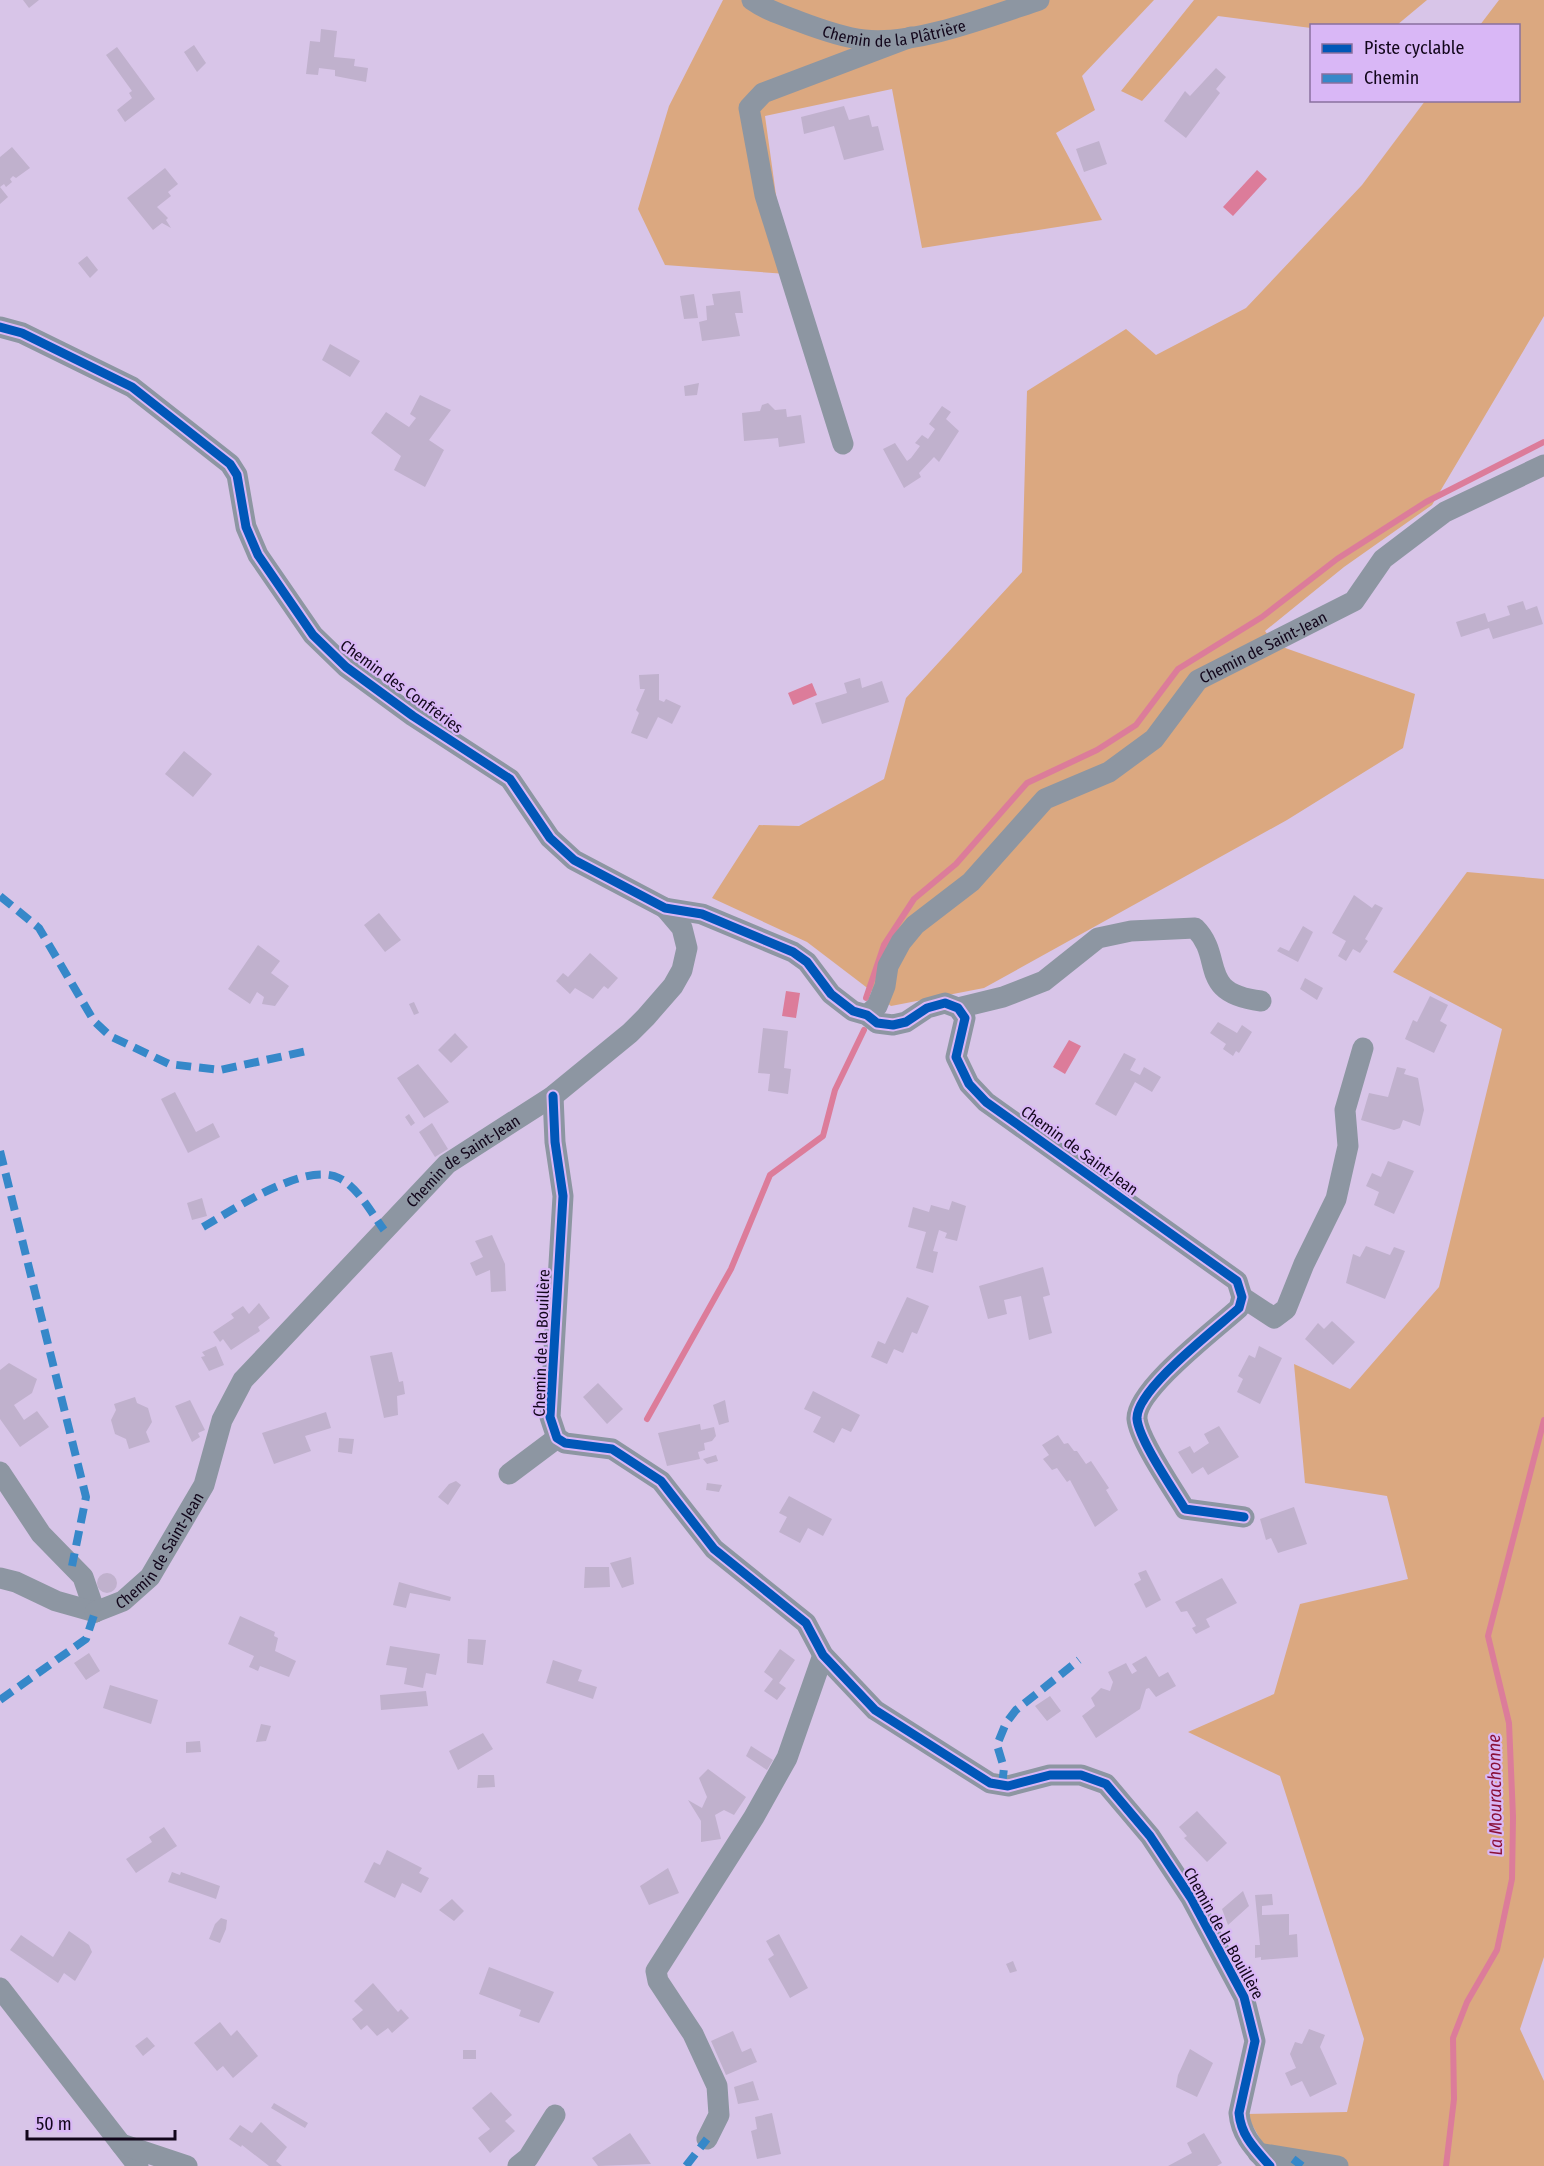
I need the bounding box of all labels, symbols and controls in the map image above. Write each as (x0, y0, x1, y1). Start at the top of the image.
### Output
street label: Chemin de la Plâtrière (820, 16, 968, 51)
legend (1310, 24, 1520, 102)
text: Piste cyclable (1364, 37, 1464, 59)
text: Chemin (1364, 67, 1419, 89)
street label: Chemin de Saint-Jean (1196, 607, 1330, 688)
street label: Chemin des Confréries (337, 636, 467, 737)
street label: Chemin de Saint-Jean (1017, 1102, 1142, 1199)
street label: Chemin de Saint-Jean (402, 1111, 523, 1211)
street label: Chemin de la Bouillère (529, 1269, 554, 1417)
street label: Chemin de Saint-Jean (113, 1489, 208, 1613)
water label: La Mourachonne (1483, 1734, 1507, 1856)
street label: Chemin de la Bouillère (1179, 1864, 1268, 2003)
scale bar (27, 2103, 176, 2141)
text: 50 m (36, 2113, 72, 2135)

